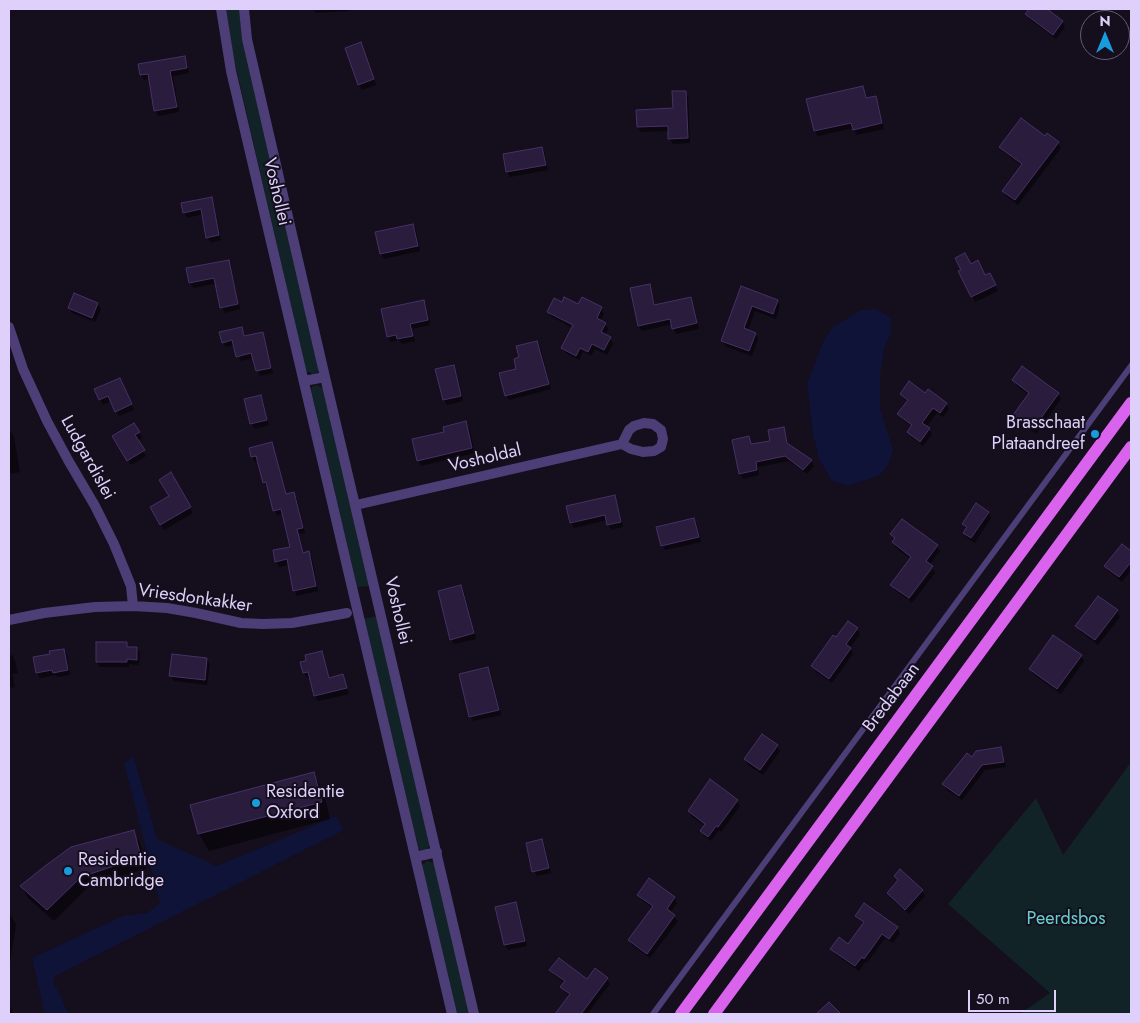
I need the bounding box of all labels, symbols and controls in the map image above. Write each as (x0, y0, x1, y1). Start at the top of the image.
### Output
north arrow (1080, 10, 1130, 60)
text: N (1099, 11, 1111, 31)
street label: Voshollei (258, 156, 294, 228)
street label: Ludgardislei (55, 412, 119, 504)
place label: Brasschaat Plataandreef (991, 413, 1085, 456)
marker: Brasschaat Plataandreef (1089, 428, 1101, 440)
street label: Vosholdal (447, 440, 523, 478)
street label: Voshollei (379, 575, 415, 647)
street label: Vriesdonkakker (136, 580, 254, 618)
street label: Bredabaan (859, 659, 925, 737)
place label: Residentie Oxford (266, 782, 345, 824)
marker: Residentie Oxford (250, 797, 262, 809)
place label: Residentie Cambridge (78, 850, 164, 892)
marker: Residentie Cambridge (62, 865, 74, 877)
park label: Peerdsbos (1027, 909, 1105, 931)
scale bar (970, 980, 1058, 1012)
text: 50 m (976, 988, 1010, 1010)

